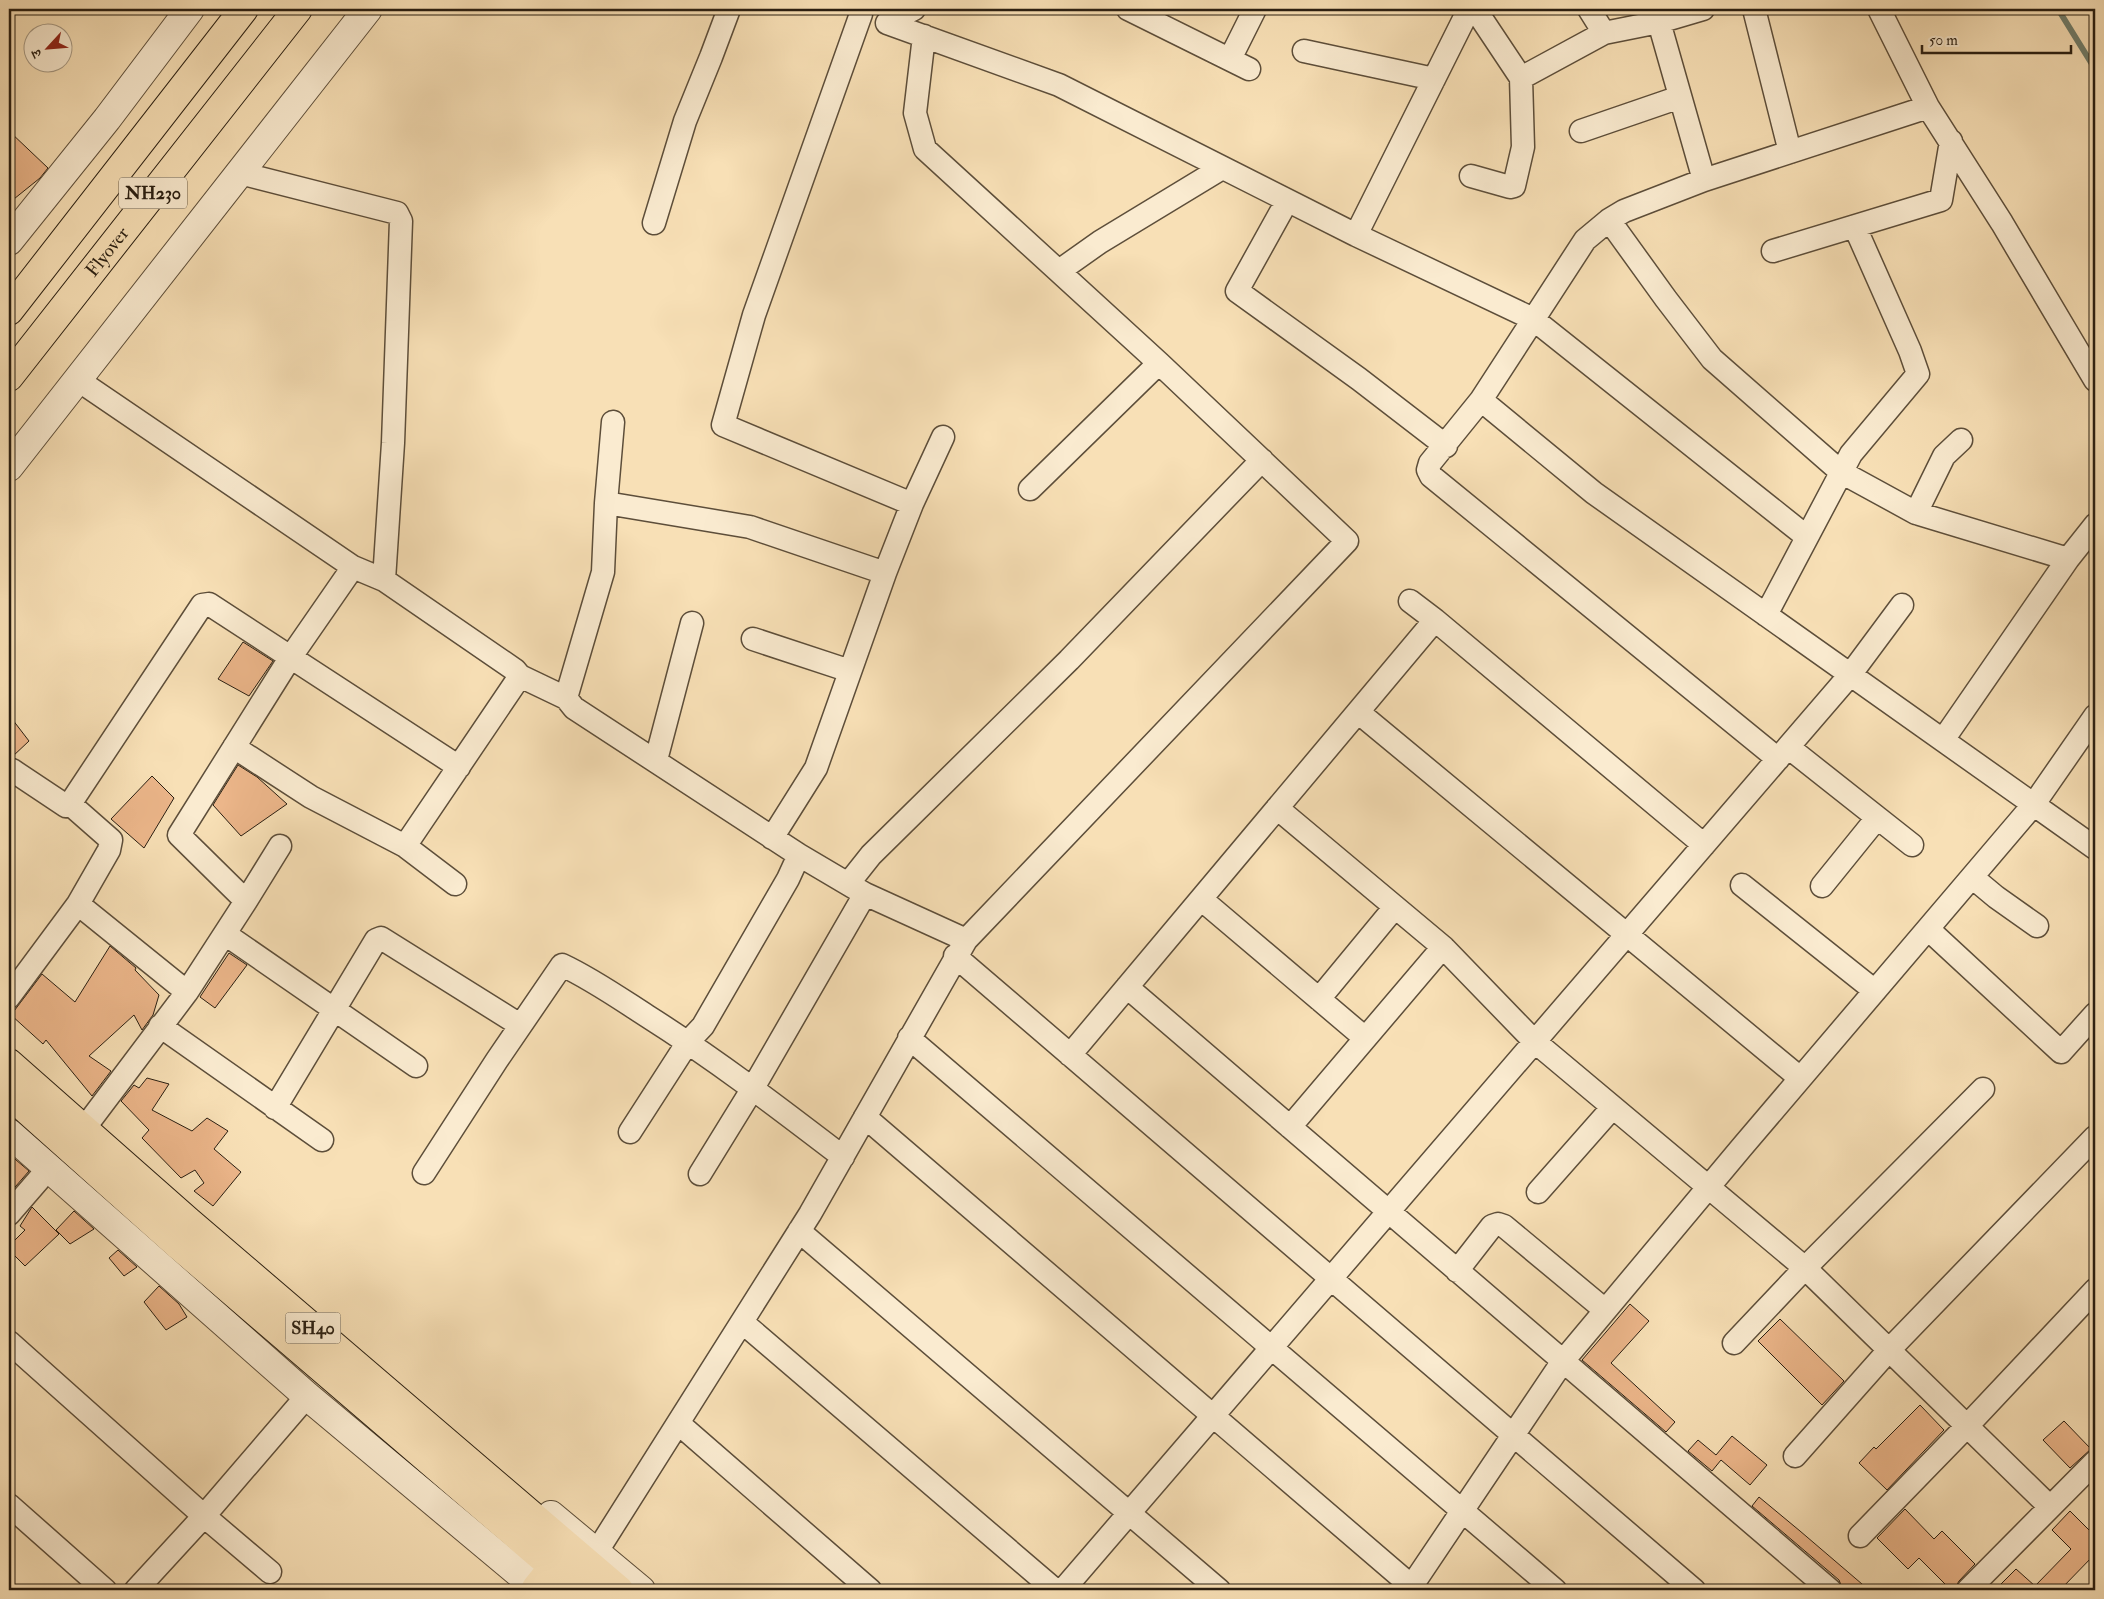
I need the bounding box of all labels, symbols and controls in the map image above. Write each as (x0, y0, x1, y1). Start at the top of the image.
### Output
north arrow (22, 22, 72, 72)
scale bar (1922, 22, 2070, 54)
text: 50 m (1929, 31, 1958, 50)
text: उ (27, 46, 46, 61)
road number: NH230 (119, 178, 187, 208)
street label: Flyover (80, 222, 134, 282)
road number: SH40 (286, 1312, 340, 1344)

